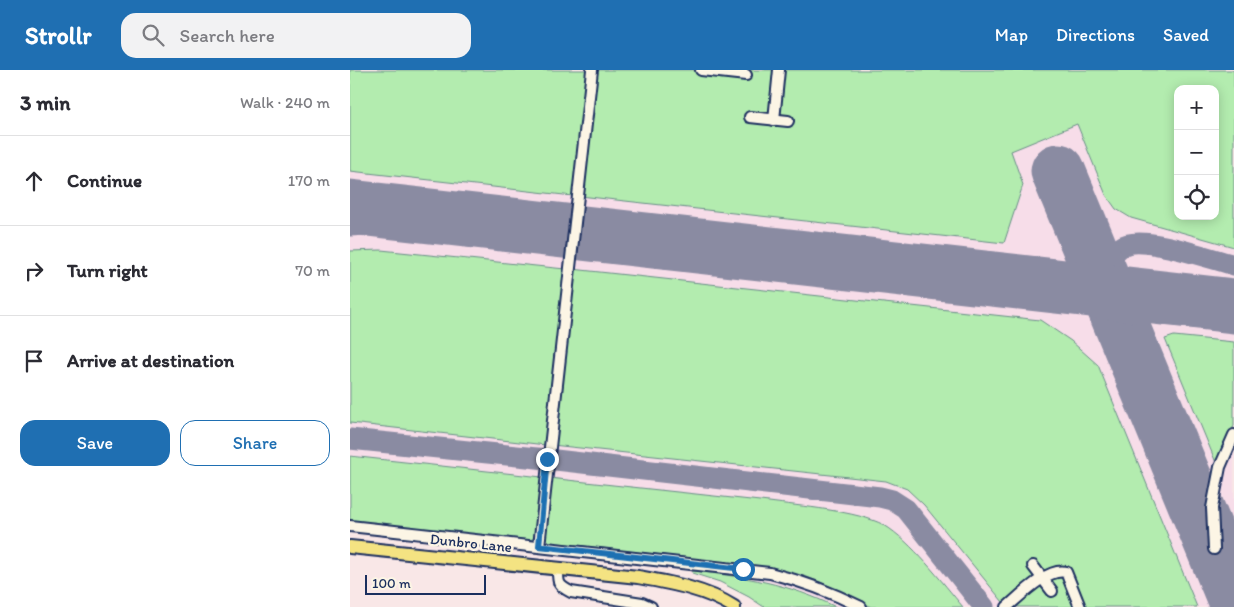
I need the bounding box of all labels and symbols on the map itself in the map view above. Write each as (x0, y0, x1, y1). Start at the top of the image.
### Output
route end (536, 448, 559, 471)
street label: Dunbro Lane (429, 530, 513, 556)
route start (732, 558, 755, 581)
scale bar (365, 572, 486, 595)

